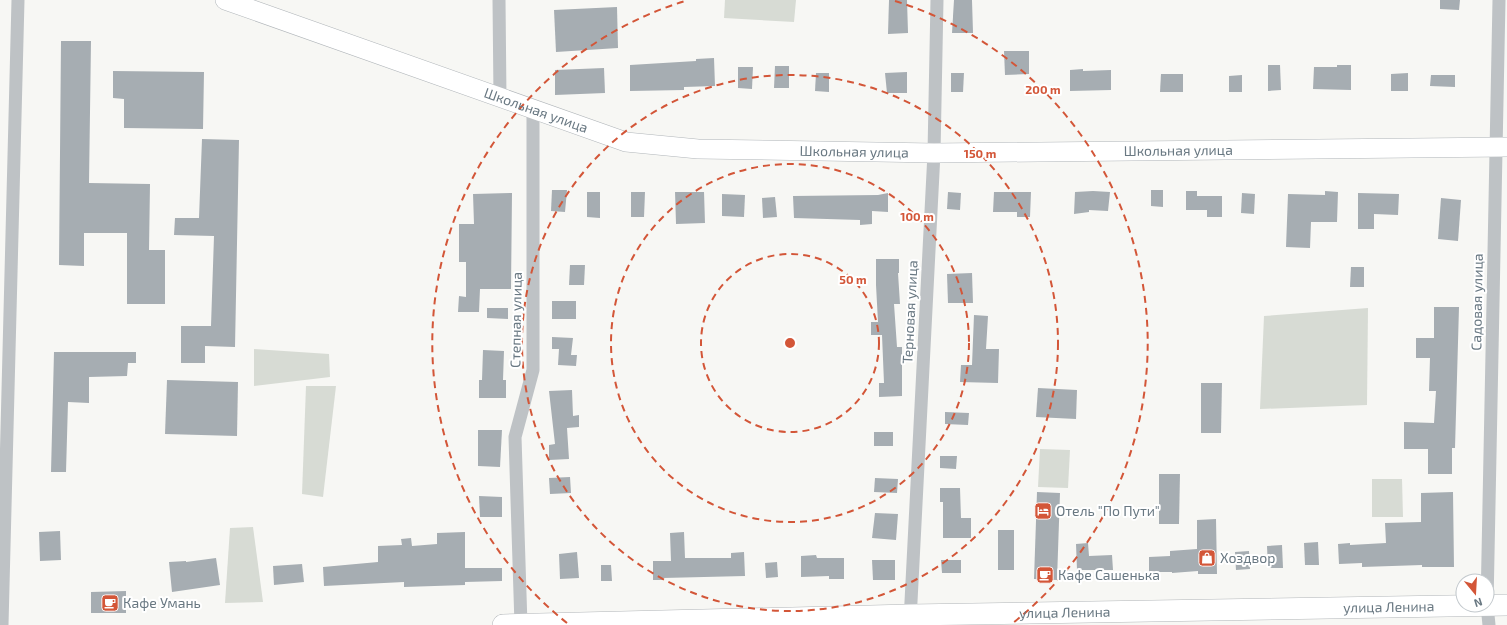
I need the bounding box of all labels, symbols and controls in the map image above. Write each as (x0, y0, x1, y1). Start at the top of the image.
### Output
text: 200 m (1025, 82, 1061, 96)
street label: Школьная улица (482, 83, 591, 136)
street label: Школьная улица (1124, 141, 1233, 159)
street label: Школьная улица (799, 142, 909, 161)
text: 150 m (964, 146, 996, 160)
text: 100 m (900, 209, 934, 223)
street label: Садовая улица (1467, 253, 1486, 351)
street label: Терновая улица (898, 260, 921, 364)
street label: Степная улица (506, 272, 525, 368)
text: 50 m (839, 272, 867, 286)
centre of rings (783, 336, 797, 350)
hotel icon: Отель "По Пути" (1033, 501, 1053, 521)
place label: Отель "По Пути" (1056, 502, 1160, 519)
shop icon: Хоздвор (1197, 548, 1217, 568)
place label: Хоздвор (1220, 549, 1275, 566)
cafe icon: Кафе Сашенька (1035, 565, 1055, 585)
place label: Кафе Сашенька (1058, 566, 1160, 583)
north arrow (1455, 573, 1495, 613)
cafe icon: Кафе Умань (100, 593, 120, 613)
place label: Кафе Умань (123, 594, 201, 611)
text: N (1472, 596, 1484, 610)
street label: улица Ленина (1343, 597, 1435, 616)
street label: улица Ленина (1019, 603, 1111, 621)

